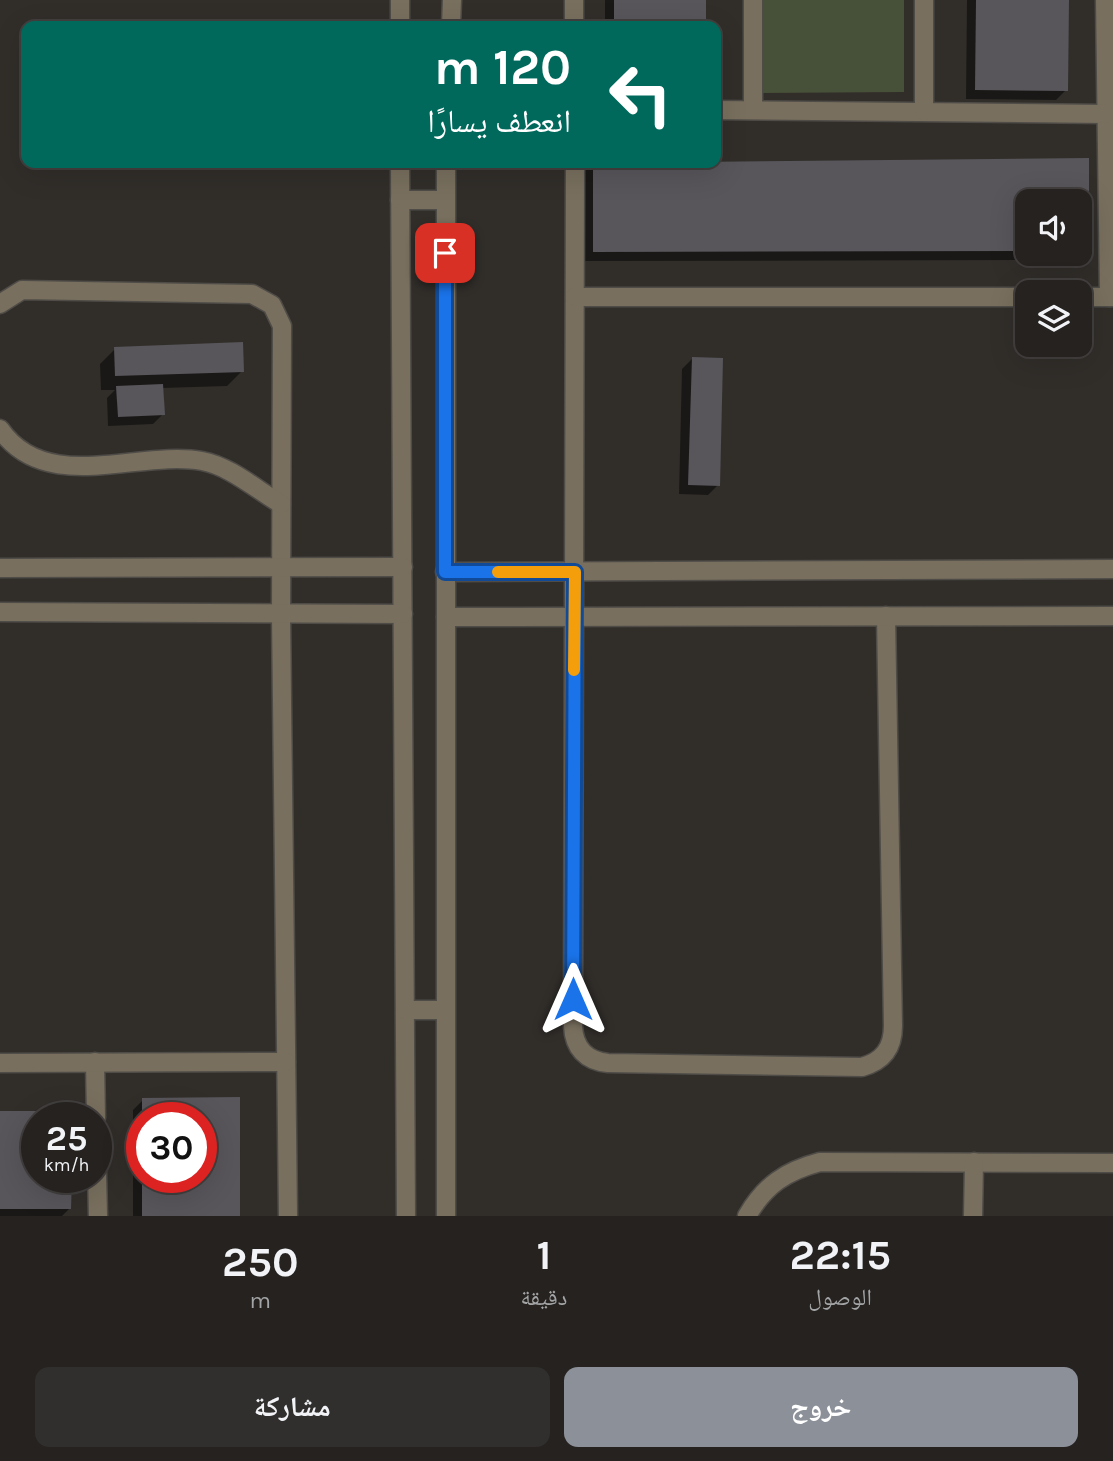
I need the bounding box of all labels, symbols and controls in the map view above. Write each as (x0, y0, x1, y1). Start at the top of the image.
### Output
text: 120 m (434, 39, 571, 96)
icon: left (595, 49, 686, 140)
text: انعطف يسارًا (427, 103, 571, 140)
map controls (1015, 189, 1092, 357)
button: sound (1015, 189, 1092, 266)
pin (415, 223, 475, 283)
icon: arrive (426, 234, 464, 272)
button: layers (1015, 280, 1092, 357)
position arrow (536, 962, 610, 1036)
speed limit sign: 30 (126, 1102, 217, 1193)
text: 25 (46, 1118, 87, 1159)
text: km/h (44, 1154, 89, 1176)
text: 1 (536, 1230, 551, 1280)
text: 22:15 (789, 1230, 891, 1280)
text: 250 (222, 1237, 298, 1287)
text: دقيقة (521, 1284, 567, 1311)
text: الوصول (808, 1284, 872, 1311)
text: m (250, 1287, 271, 1314)
button: مشاركة (35, 1367, 550, 1447)
button: خروج (564, 1367, 1078, 1447)

